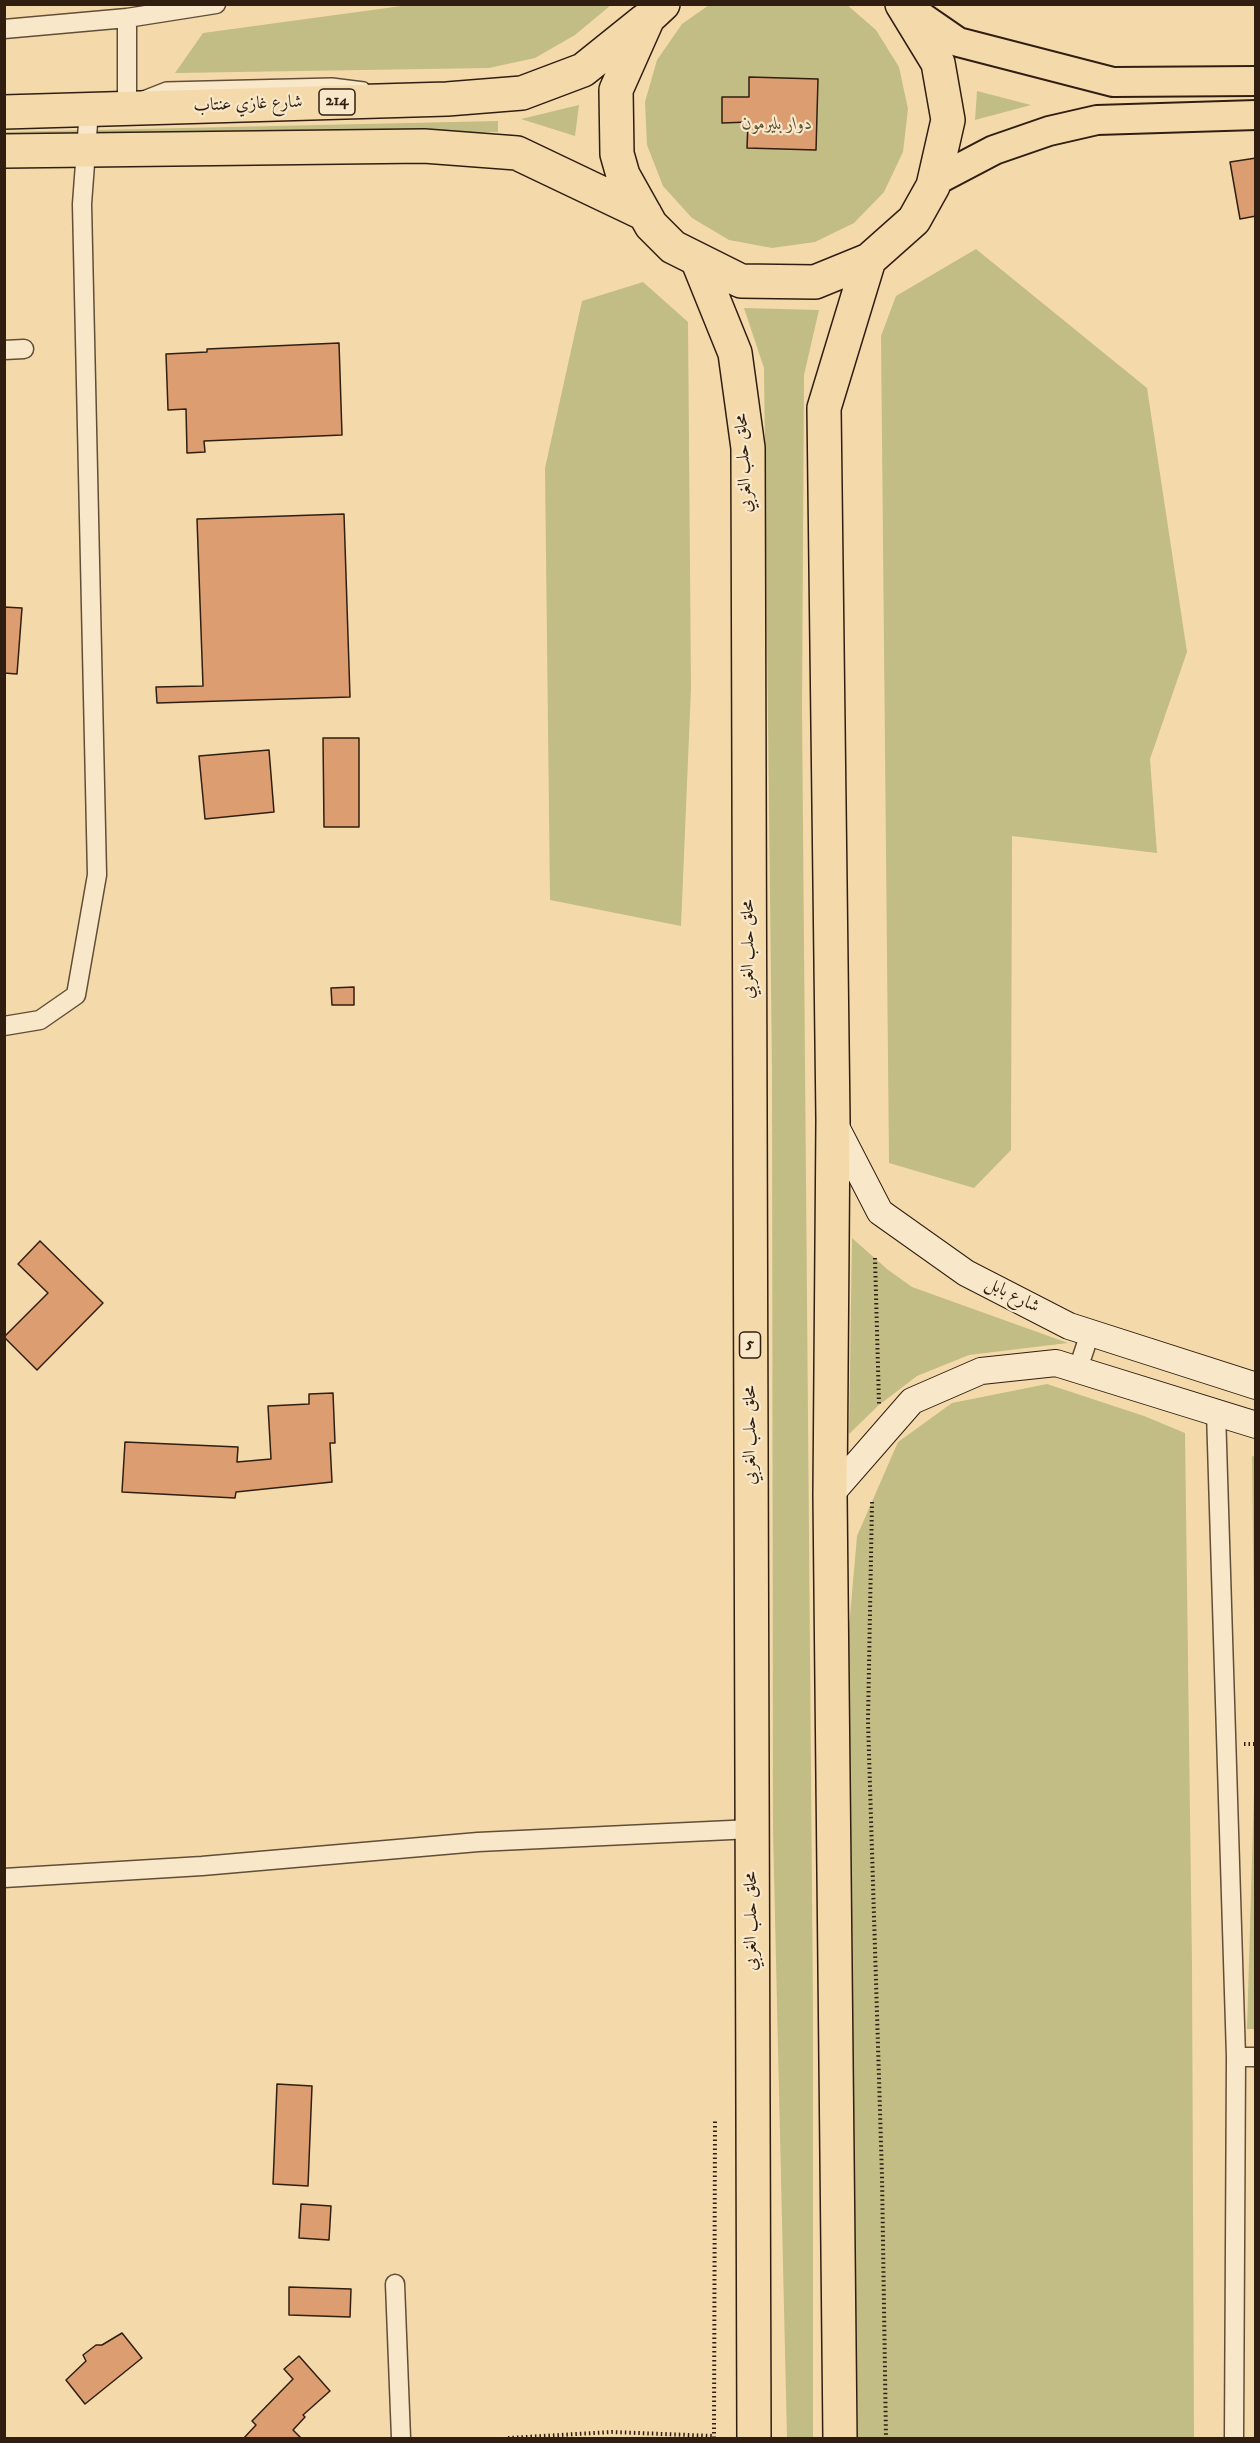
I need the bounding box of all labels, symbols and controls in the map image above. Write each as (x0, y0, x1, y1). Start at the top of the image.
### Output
road number: 214 (319, 89, 355, 115)
street label: شارع غازي عنتاب (193, 92, 303, 118)
park label: دوار بليرمون (742, 114, 812, 136)
street label: محلق حلب الغربي (732, 413, 758, 513)
street label: محلق حلب الغربي (738, 899, 760, 999)
street label: شارع بابل (981, 1273, 1043, 1319)
road number: 5 (740, 1332, 760, 1358)
street label: محلق حلب الغربي (740, 1385, 762, 1485)
street label: محلق حلب الغربي (741, 1871, 763, 1971)

